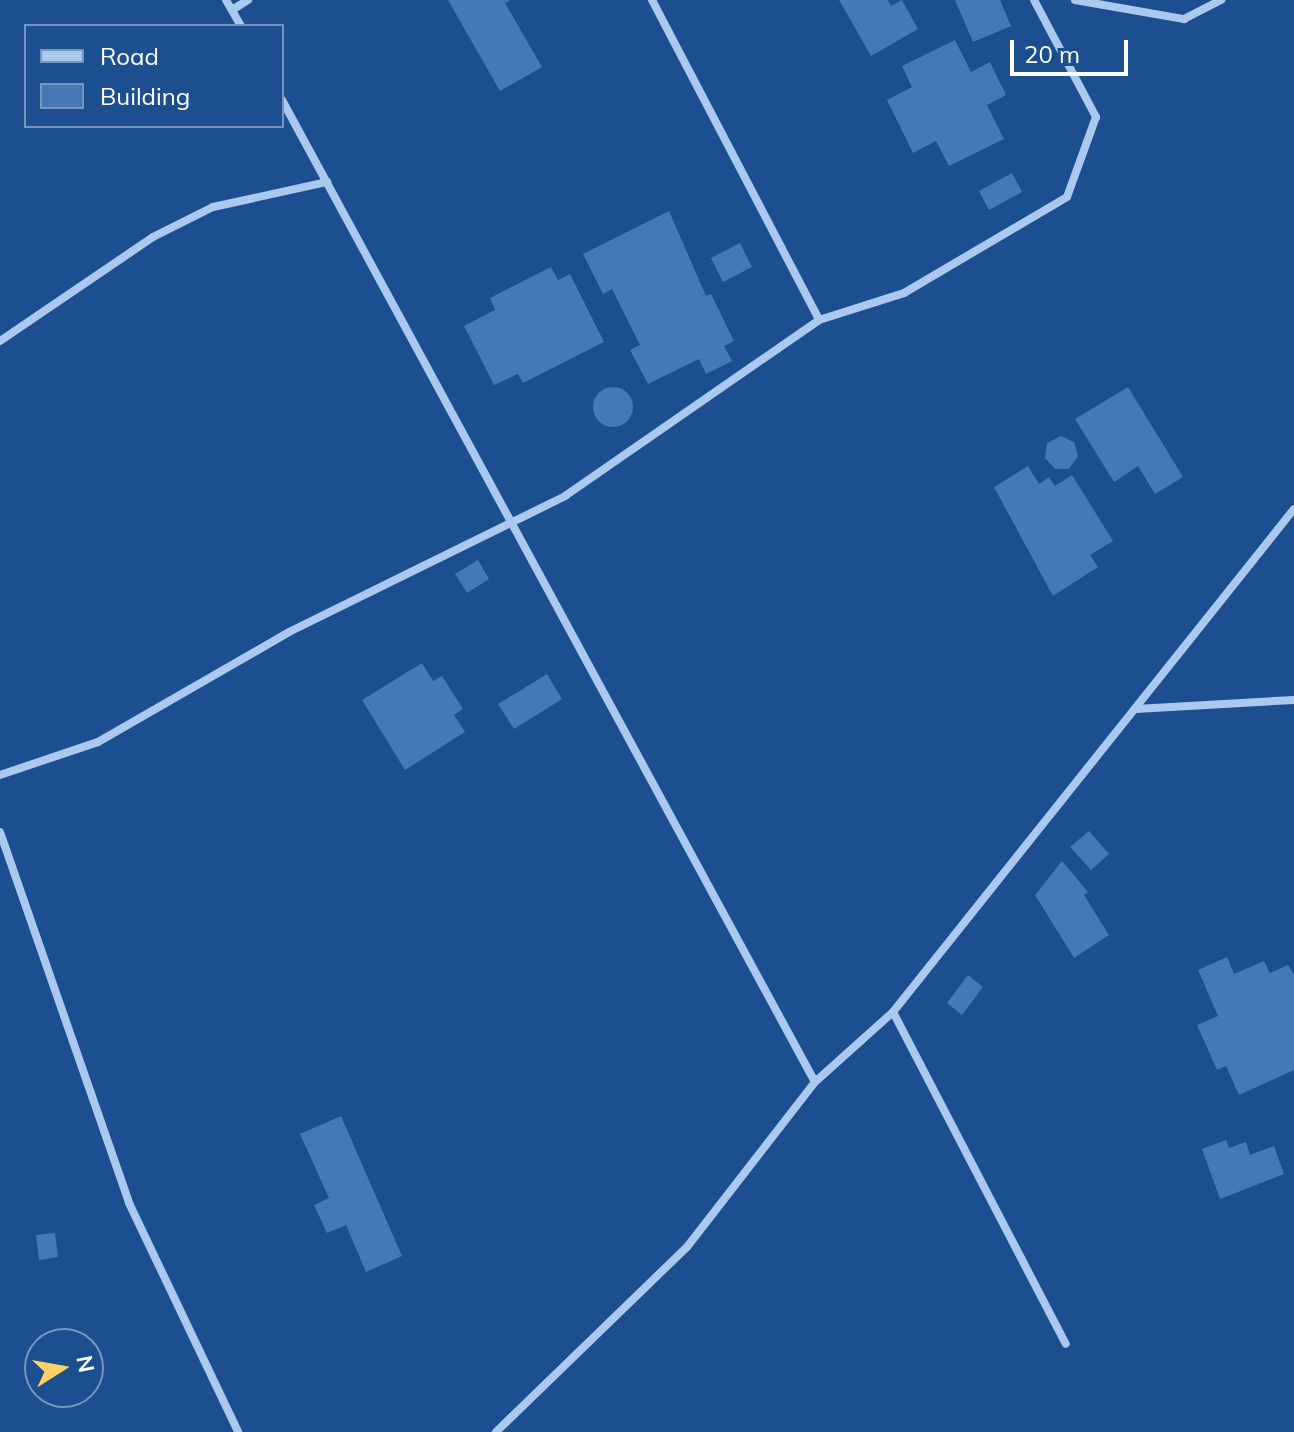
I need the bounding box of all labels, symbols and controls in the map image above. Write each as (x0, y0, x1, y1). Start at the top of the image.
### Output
legend (24, 24, 284, 128)
scale bar (1014, 24, 1132, 74)
text: 20 m (1024, 39, 1080, 69)
text: Road (100, 41, 159, 71)
text: Building (100, 81, 190, 111)
north arrow (24, 1328, 104, 1408)
text: N (70, 1353, 101, 1375)

